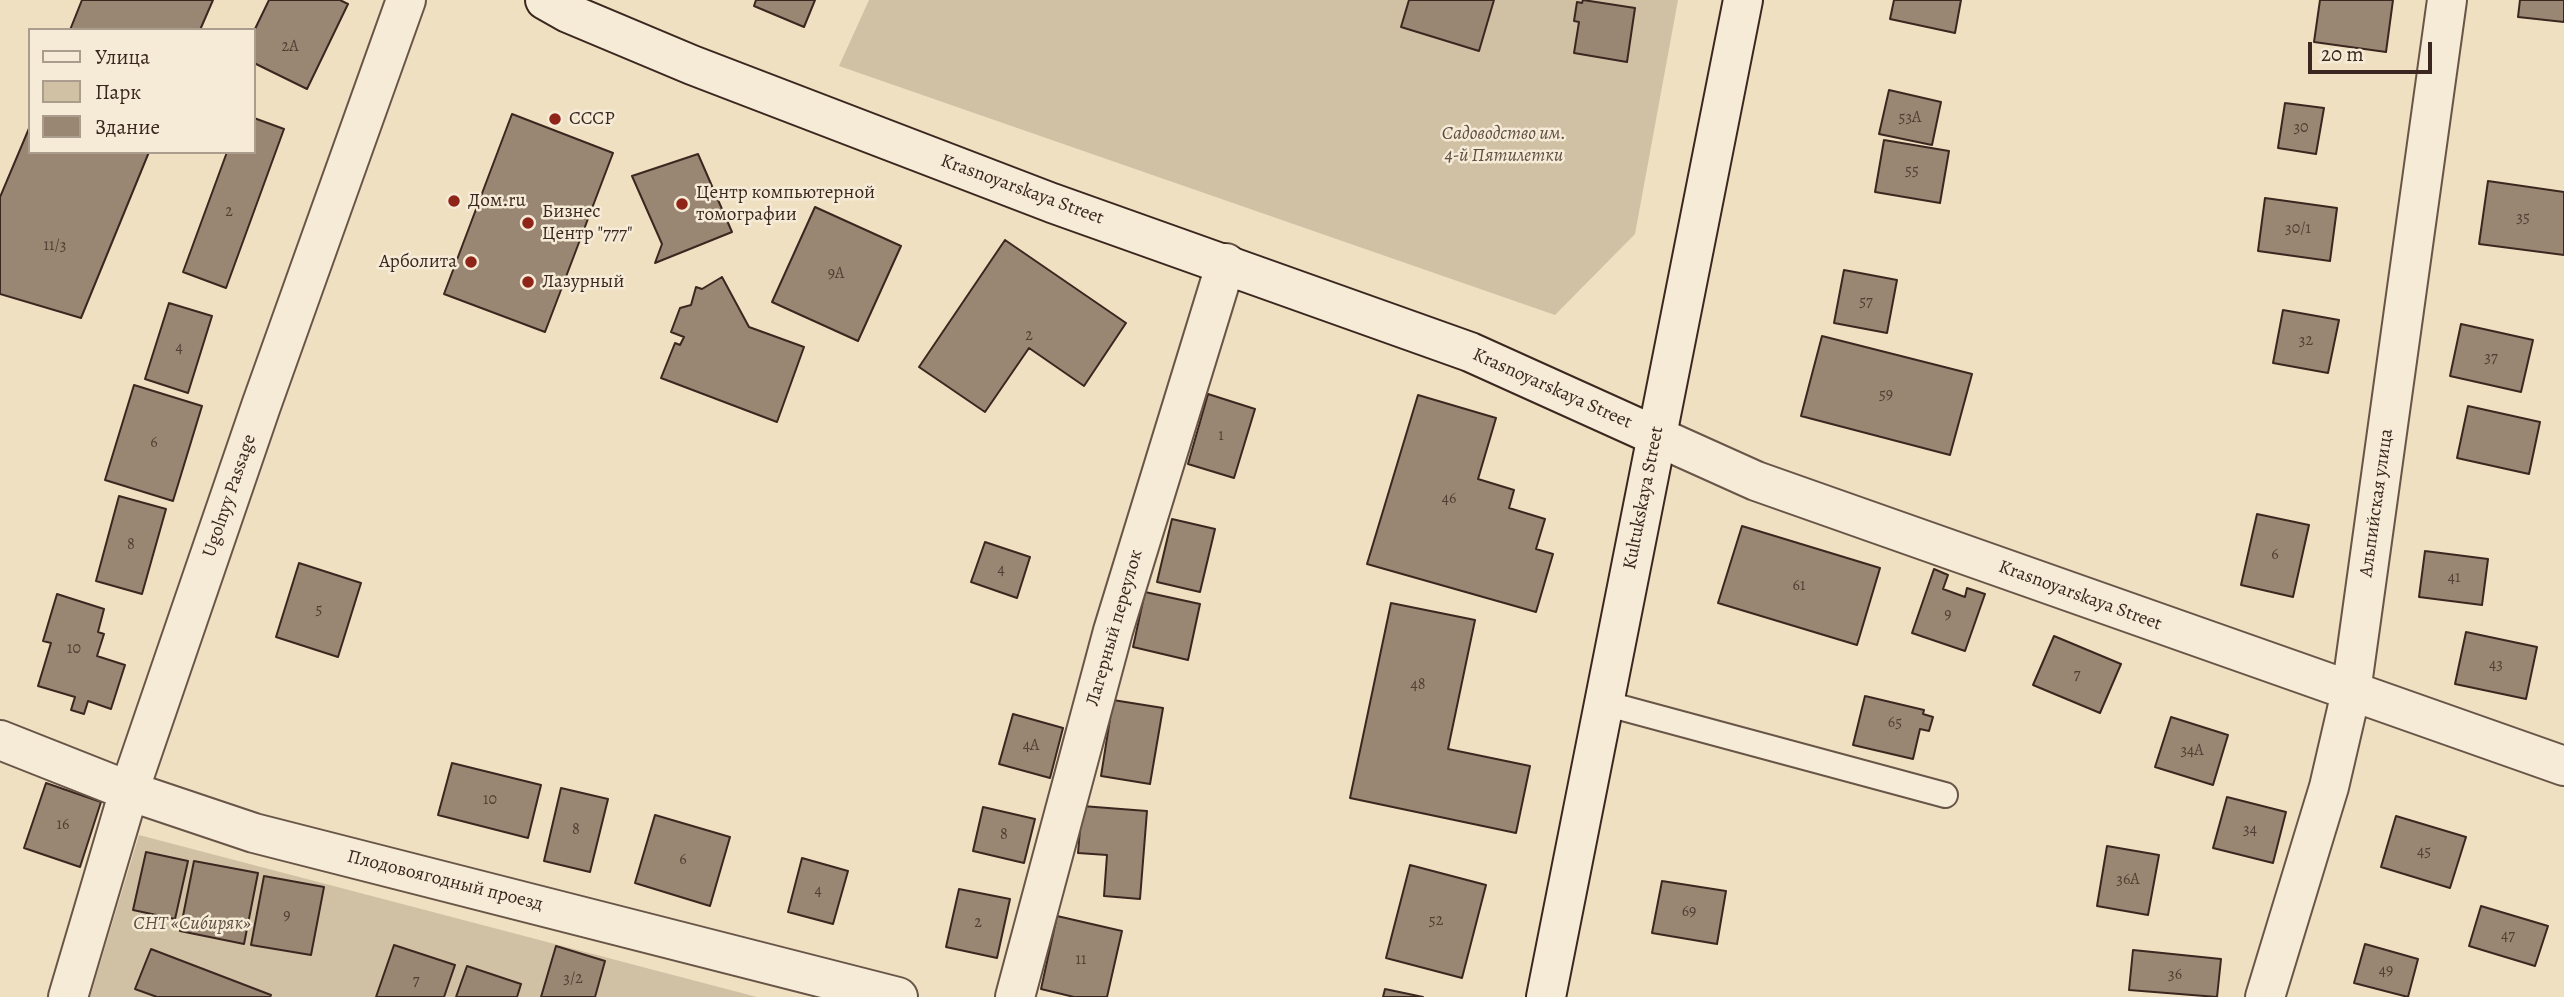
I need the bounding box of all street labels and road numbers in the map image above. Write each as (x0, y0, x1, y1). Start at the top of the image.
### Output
street label: Krasnoyarskaya Street (937, 150, 1107, 230)
street label: Krasnoyarskaya Street (1469, 344, 1635, 434)
street label: Kultukskaya Street (1619, 425, 1669, 571)
street label: Альпийская улица (2355, 427, 2399, 579)
street label: Ugolnyy Passage (198, 432, 262, 560)
street label: Лагерный переулок (1082, 547, 1148, 709)
street label: Krasnoyarskaya Street (1995, 556, 2165, 636)
street label: Плодовоягодный проезд (345, 846, 545, 916)

